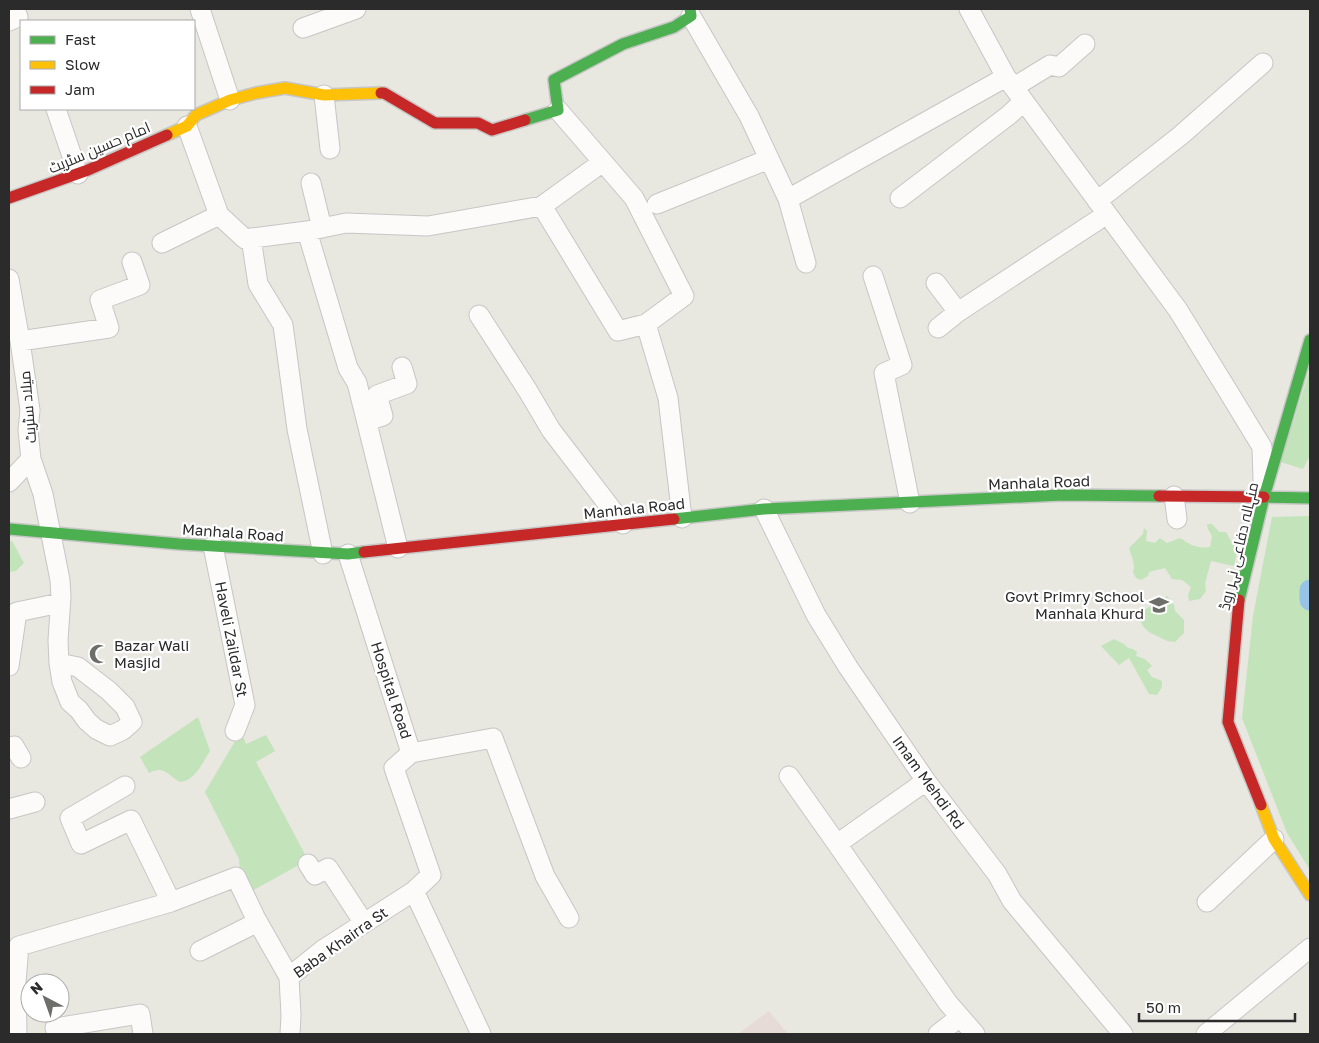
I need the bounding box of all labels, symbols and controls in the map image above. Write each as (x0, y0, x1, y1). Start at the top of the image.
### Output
legend (20, 20, 195, 110)
text: Fast (65, 30, 96, 48)
text: Slow (65, 55, 100, 73)
text: Jam (65, 80, 95, 98)
street label: امام حسین سٹریٹ (45, 117, 153, 178)
street label: میلاد سٹریٹ (15, 370, 40, 444)
street label: Manhala Road (988, 471, 1090, 493)
street label: منہالہ دفاعی نہر روڈ (1215, 480, 1264, 612)
street label: Manhala Road (582, 494, 686, 522)
street label: Manhala Road (181, 519, 285, 545)
street label: Haveli Zaildar St (212, 580, 252, 698)
place label: Govt Primry School Manhala Khurd (1005, 587, 1144, 622)
school or university icon: Govt Primry School Manhala Khurd (1148, 594, 1170, 616)
place label: Bazar Wali Masjid (114, 636, 189, 671)
street label: Hospital Road (368, 639, 416, 741)
mosque icon: Bazar Wali Masjid (88, 643, 110, 665)
street label: Imam Mehdi Rd (889, 732, 969, 832)
street label: Baba Khairra St (289, 903, 391, 981)
north arrow (20, 973, 70, 1023)
text: N (27, 978, 46, 998)
scale bar (1139, 990, 1295, 1022)
text: 50 m (1146, 998, 1181, 1016)

